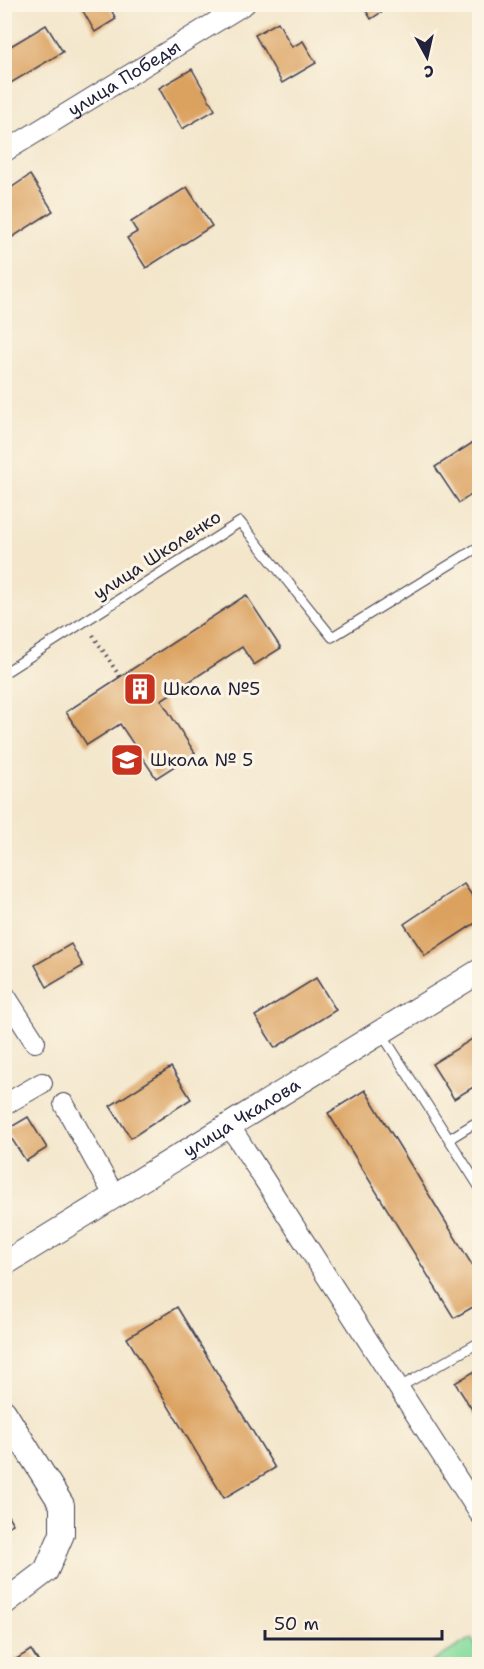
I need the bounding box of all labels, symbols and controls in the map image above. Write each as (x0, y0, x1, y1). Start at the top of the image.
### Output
north arrow (397, 27, 457, 87)
street label: улица Победы (63, 34, 185, 122)
text: С (423, 60, 435, 82)
street label: улица Школенко (88, 505, 226, 605)
building icon: Школа №5 (122, 671, 158, 707)
place label: Школа №5 (163, 677, 260, 701)
school or university icon: Школа № 5 (109, 742, 145, 778)
place label: Школа № 5 (150, 748, 253, 772)
street label: улица Чкалова (178, 1073, 305, 1163)
scale bar (265, 1603, 442, 1641)
text: 50 m (274, 1612, 319, 1636)

